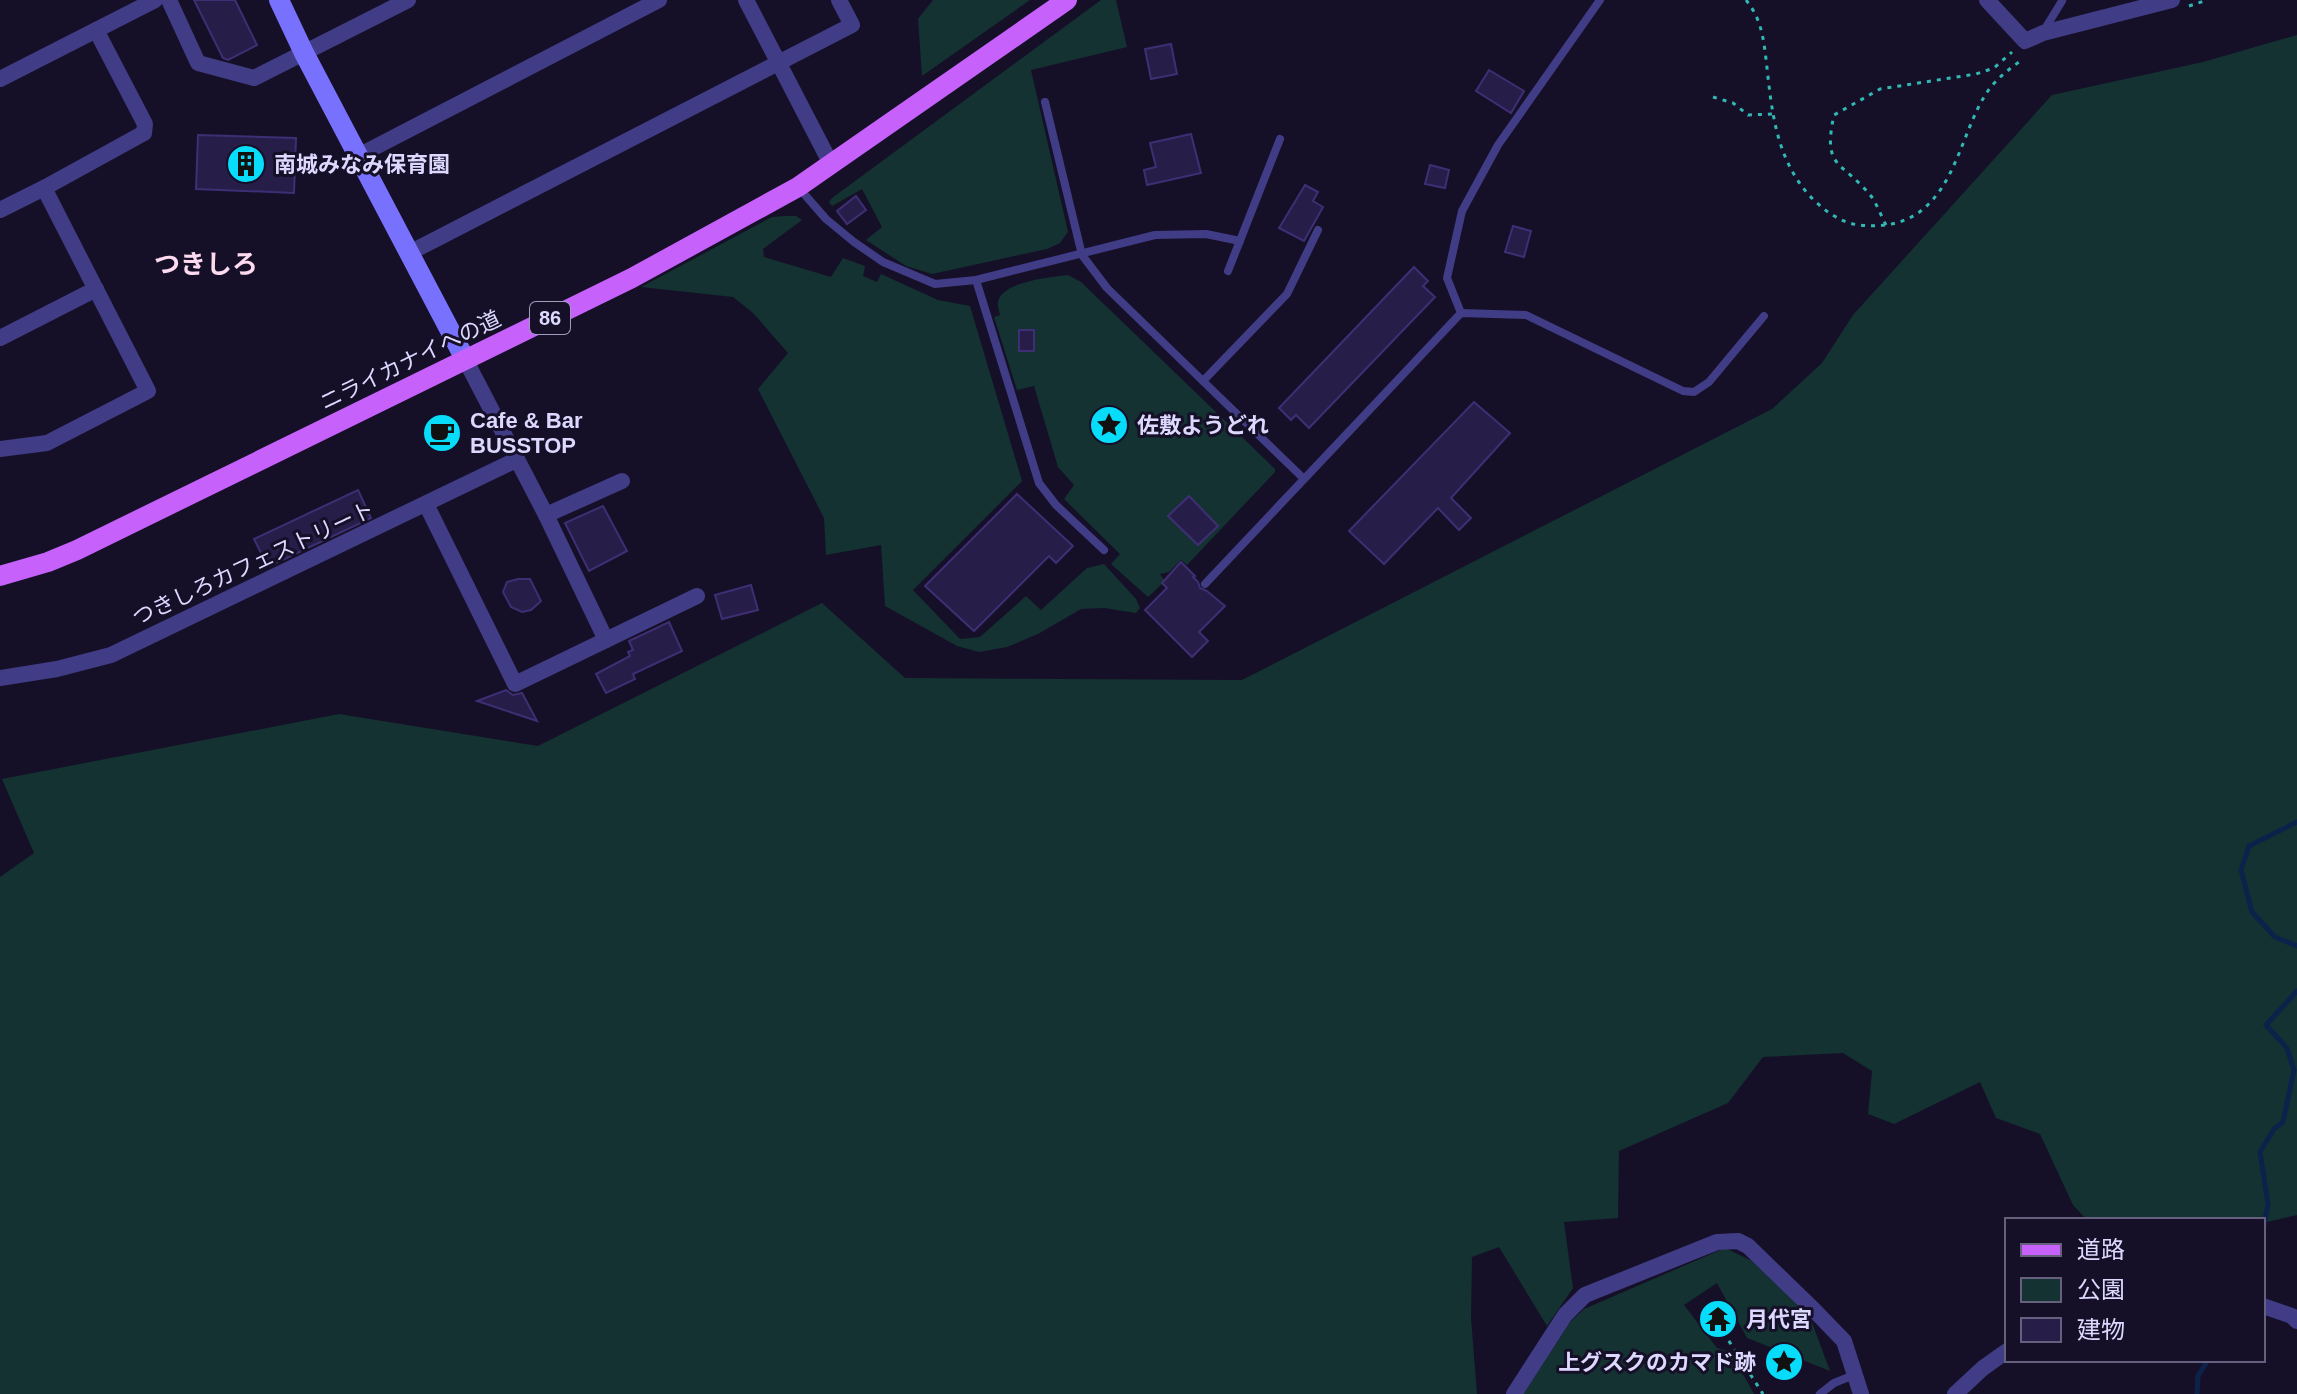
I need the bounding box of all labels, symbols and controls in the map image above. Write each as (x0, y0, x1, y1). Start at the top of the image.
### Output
building icon: 南城みなみ保育園 (225, 143, 267, 185)
place label: 南城みなみ保育園 (274, 152, 450, 177)
district label: つきしろ (154, 249, 258, 279)
road number: 86 (530, 302, 570, 334)
street label: ニライカナイへの道 (316, 306, 505, 415)
place icon: 佐敷ようどれ (1088, 404, 1130, 446)
place label: Cafe & Bar BUSSTOP (470, 408, 583, 458)
cafe icon: Cafe & Bar BUSSTOP (421, 412, 463, 454)
place label: 佐敷ようどれ (1137, 413, 1269, 438)
street label: つきしろカフェストリート (128, 496, 378, 631)
legend (2005, 1218, 2265, 1362)
text: 道路 (2077, 1236, 2125, 1263)
text: 公園 (2077, 1276, 2125, 1303)
temple icon: 月代宮 (1697, 1298, 1739, 1340)
place label: 月代宮 (1746, 1307, 1812, 1332)
text: 建物 (2077, 1316, 2125, 1343)
place icon: 上グスクのカマド跡 (1763, 1341, 1805, 1383)
place label: 上グスクのカマド跡 (1558, 1350, 1756, 1375)

